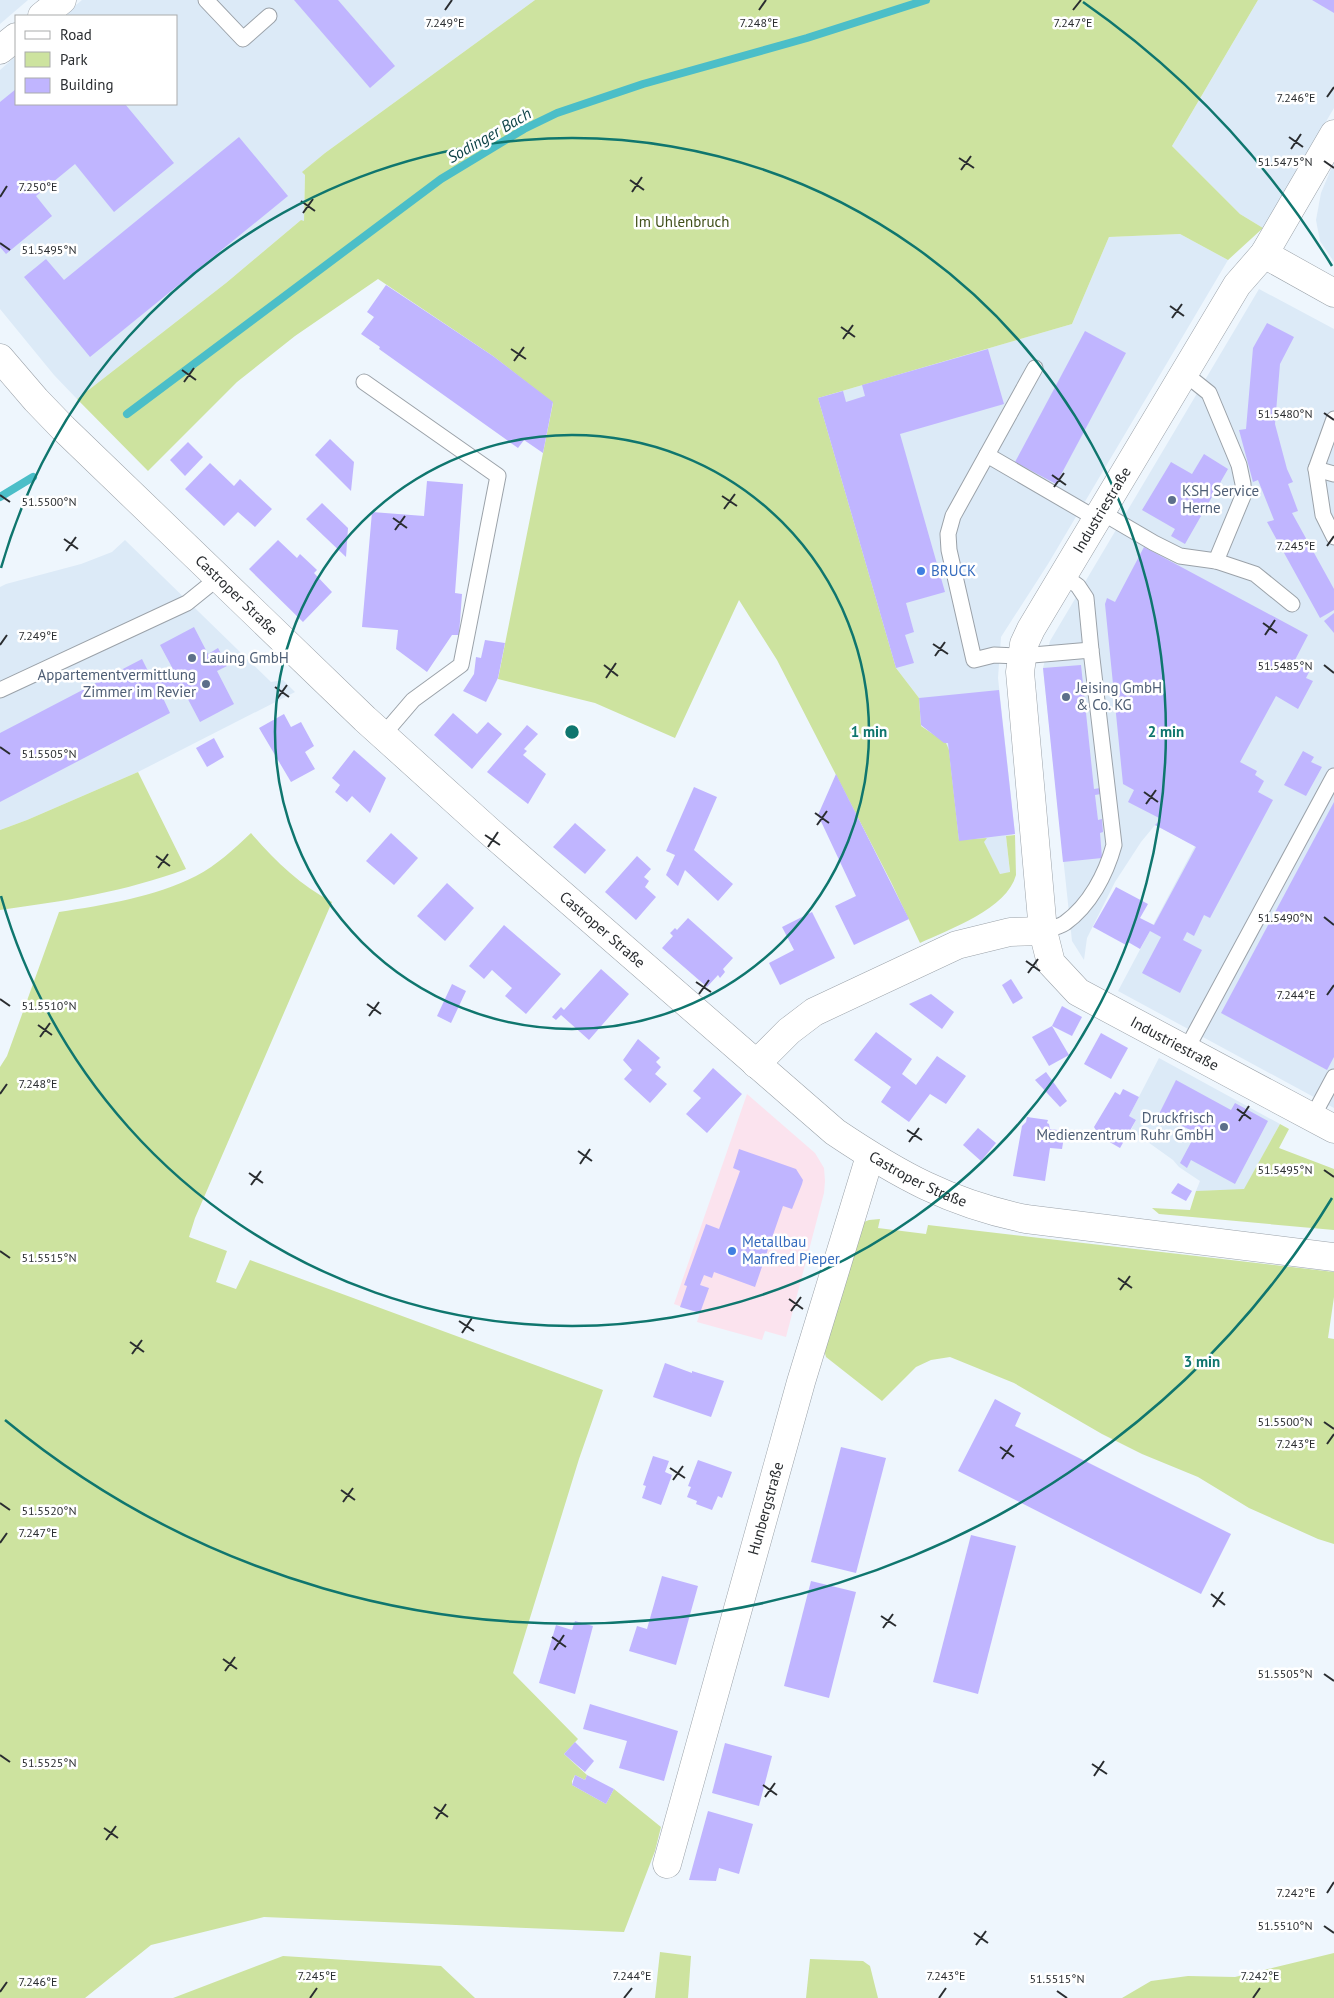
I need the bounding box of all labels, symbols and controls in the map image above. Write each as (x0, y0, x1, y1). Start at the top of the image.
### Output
legend (15, 15, 178, 105)
text: 7.249°E (426, 15, 464, 30)
text: 7.248°E (740, 15, 778, 30)
text: 7.247°E (1054, 15, 1092, 30)
text: Road (60, 25, 92, 44)
text: Park (60, 50, 88, 69)
text: Building (60, 75, 114, 94)
text: 7.246°E (1277, 90, 1315, 105)
water label: Sodinger Bach (443, 103, 535, 167)
text: 51.5475°N (1258, 154, 1312, 169)
text: 7.250°E (19, 179, 57, 194)
park label: Im Uhlenbruch (635, 212, 730, 231)
text: 51.5495°N (22, 242, 76, 257)
text: 51.5480°N (1258, 406, 1312, 421)
street label: Industriestraße (1068, 463, 1135, 556)
place label: KSH Service Herne (1182, 481, 1259, 517)
text: 51.5500°N (22, 494, 76, 509)
marker: KSH Service Herne (1166, 494, 1178, 506)
text: 7.245°E (1277, 538, 1315, 553)
street label: Castroper Straße (191, 551, 282, 639)
place label: BRUCK (931, 561, 976, 580)
marker: BRUCK (915, 565, 927, 577)
text: 7.249°E (19, 628, 57, 643)
place label: Lauing GmbH (202, 648, 289, 667)
marker: Lauing GmbH (186, 652, 198, 664)
text: 51.5485°N (1258, 658, 1312, 673)
place label: Appartementvermittlung Zimmer im Revier (37, 665, 196, 701)
marker: Appartementvermittlung Zimmer im Revier (200, 678, 212, 690)
place label: Jeising GmbH & Co. KG (1075, 678, 1162, 714)
marker: Jeising GmbH & Co. KG (1060, 691, 1072, 703)
text: 1 min (851, 722, 887, 741)
text: 2 min (1148, 722, 1184, 741)
centre of rings (563, 723, 581, 741)
text: 51.5505°N (22, 746, 76, 761)
street label: Castroper Straße (556, 887, 649, 972)
text: 51.5490°N (1258, 910, 1312, 925)
text: 7.244°E (1277, 987, 1315, 1002)
text: 51.5510°N (22, 998, 76, 1013)
street label: Industriestraße (1127, 1012, 1222, 1075)
text: 7.248°E (19, 1076, 57, 1091)
place label: Druckfrisch Medienzentrum Ruhr GmbH (1036, 1108, 1214, 1144)
marker: Druckfrisch Medienzentrum Ruhr GmbH (1218, 1121, 1230, 1133)
street label: Castroper Straße (866, 1146, 970, 1211)
text: 51.5495°N (1258, 1162, 1312, 1177)
place label: Metallbau Manfred Pieper (742, 1232, 840, 1268)
marker: Metallbau Manfred Pieper (726, 1245, 738, 1257)
text: 51.5515°N (22, 1250, 76, 1265)
text: 3 min (1184, 1352, 1220, 1371)
text: 51.5500°N (1258, 1414, 1312, 1429)
text: 7.243°E (1277, 1436, 1315, 1451)
street label: Hunbergstraße (743, 1460, 787, 1557)
text: 51.5520°N (22, 1503, 76, 1518)
text: 7.247°E (19, 1525, 57, 1540)
text: 51.5505°N (1258, 1666, 1312, 1681)
text: 51.5525°N (22, 1755, 76, 1770)
text: 7.242°E (1277, 1885, 1315, 1900)
text: 51.5510°N (1258, 1918, 1312, 1933)
text: 7.245°E (298, 1968, 336, 1983)
text: 7.244°E (613, 1968, 651, 1983)
text: 7.243°E (927, 1968, 965, 1983)
text: 7.242°E (1241, 1968, 1279, 1983)
text: 51.5515°N (1030, 1971, 1084, 1986)
text: 7.246°E (19, 1974, 57, 1989)

